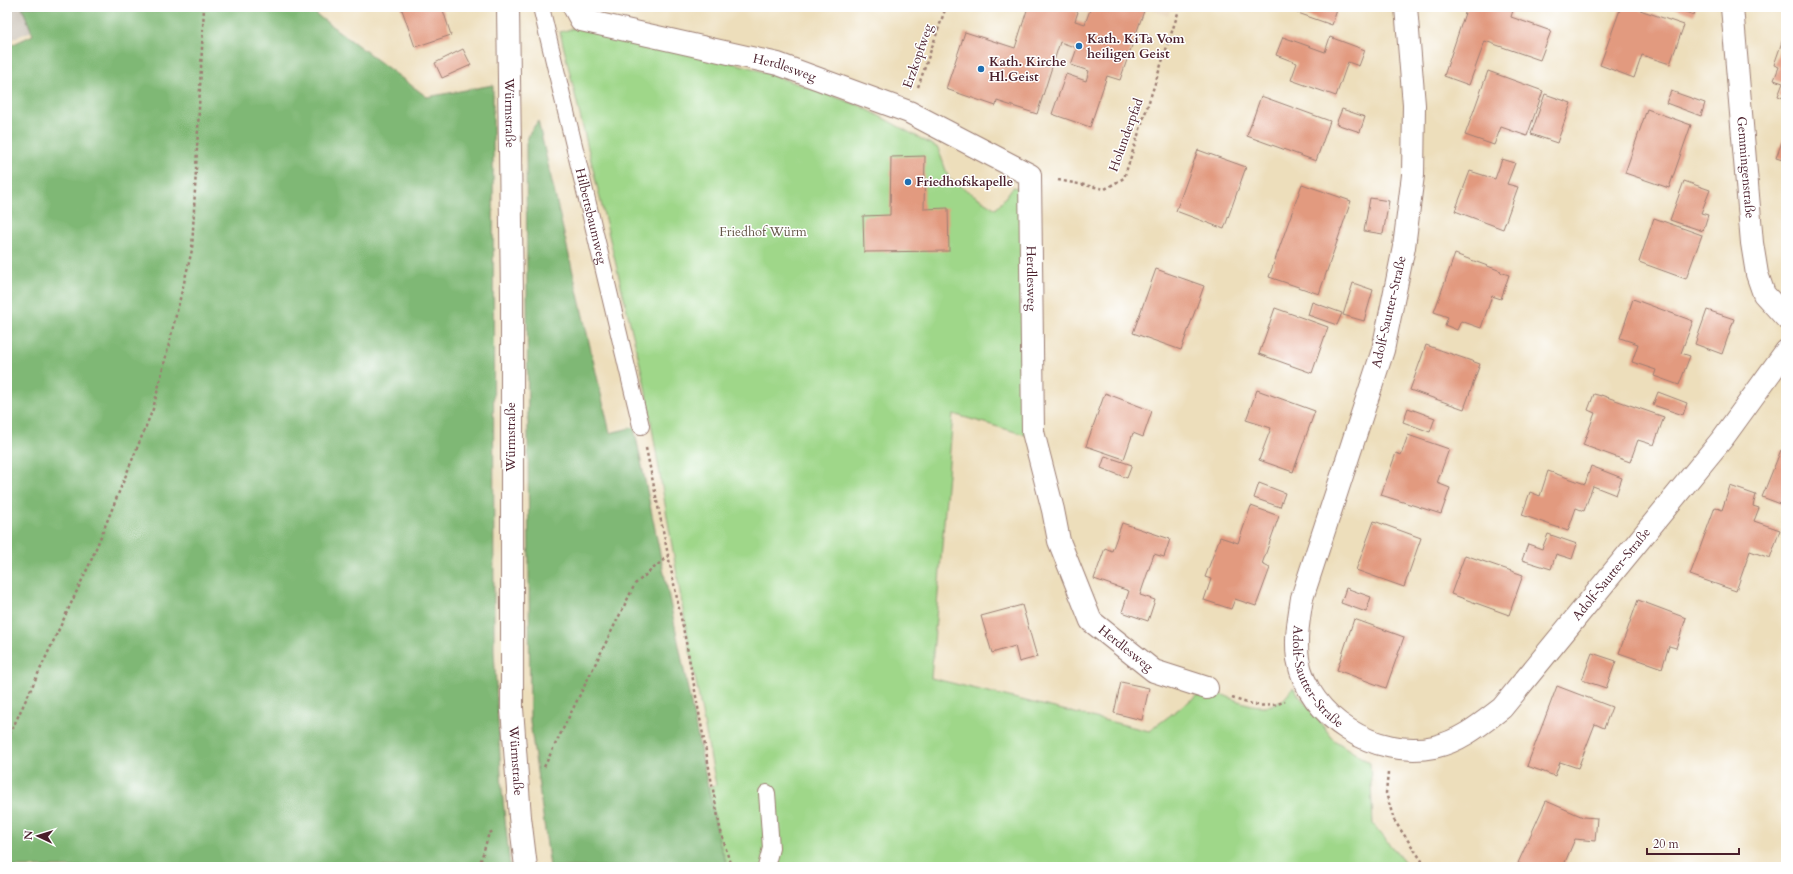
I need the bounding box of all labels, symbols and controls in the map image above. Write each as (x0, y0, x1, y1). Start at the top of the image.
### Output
street label: Erzkopfweg (899, 21, 938, 91)
place label: Kath. KiTa Vom heiligen Geist (1087, 30, 1184, 63)
marker: Kath. KiTa Vom heiligen Geist (1074, 41, 1084, 51)
street label: Herdlesweg (751, 50, 820, 87)
place label: Kath. Kirche Hl.Geist (989, 53, 1066, 86)
marker: Kath. Kirche Hl.Geist (976, 64, 986, 74)
street label: Würmstraße (500, 77, 519, 148)
street label: Holunderpfad (1104, 96, 1148, 174)
street label: Gemmingenstraße (1732, 116, 1759, 219)
street label: Hilbertsbaumweg (571, 166, 611, 267)
place label: Friedhofskapelle (916, 173, 1013, 191)
marker: Friedhofskapelle (903, 177, 913, 187)
park label: Friedhof Würm (719, 223, 807, 241)
street label: Herdlesweg (1022, 246, 1041, 312)
street label: Adolf-Sautter-Straße (1367, 254, 1411, 370)
street label: Würmstraße (502, 402, 520, 473)
street label: Adolf-Sautter-Straße (1568, 524, 1655, 624)
street label: Herdlesweg (1094, 621, 1157, 676)
street label: Adolf-Sautter-Straße (1288, 625, 1347, 732)
street label: Würmstraße (504, 724, 527, 796)
north arrow (18, 816, 58, 856)
text: N (21, 830, 36, 841)
scale bar (1647, 830, 1739, 856)
text: 20 m (1653, 836, 1680, 852)

